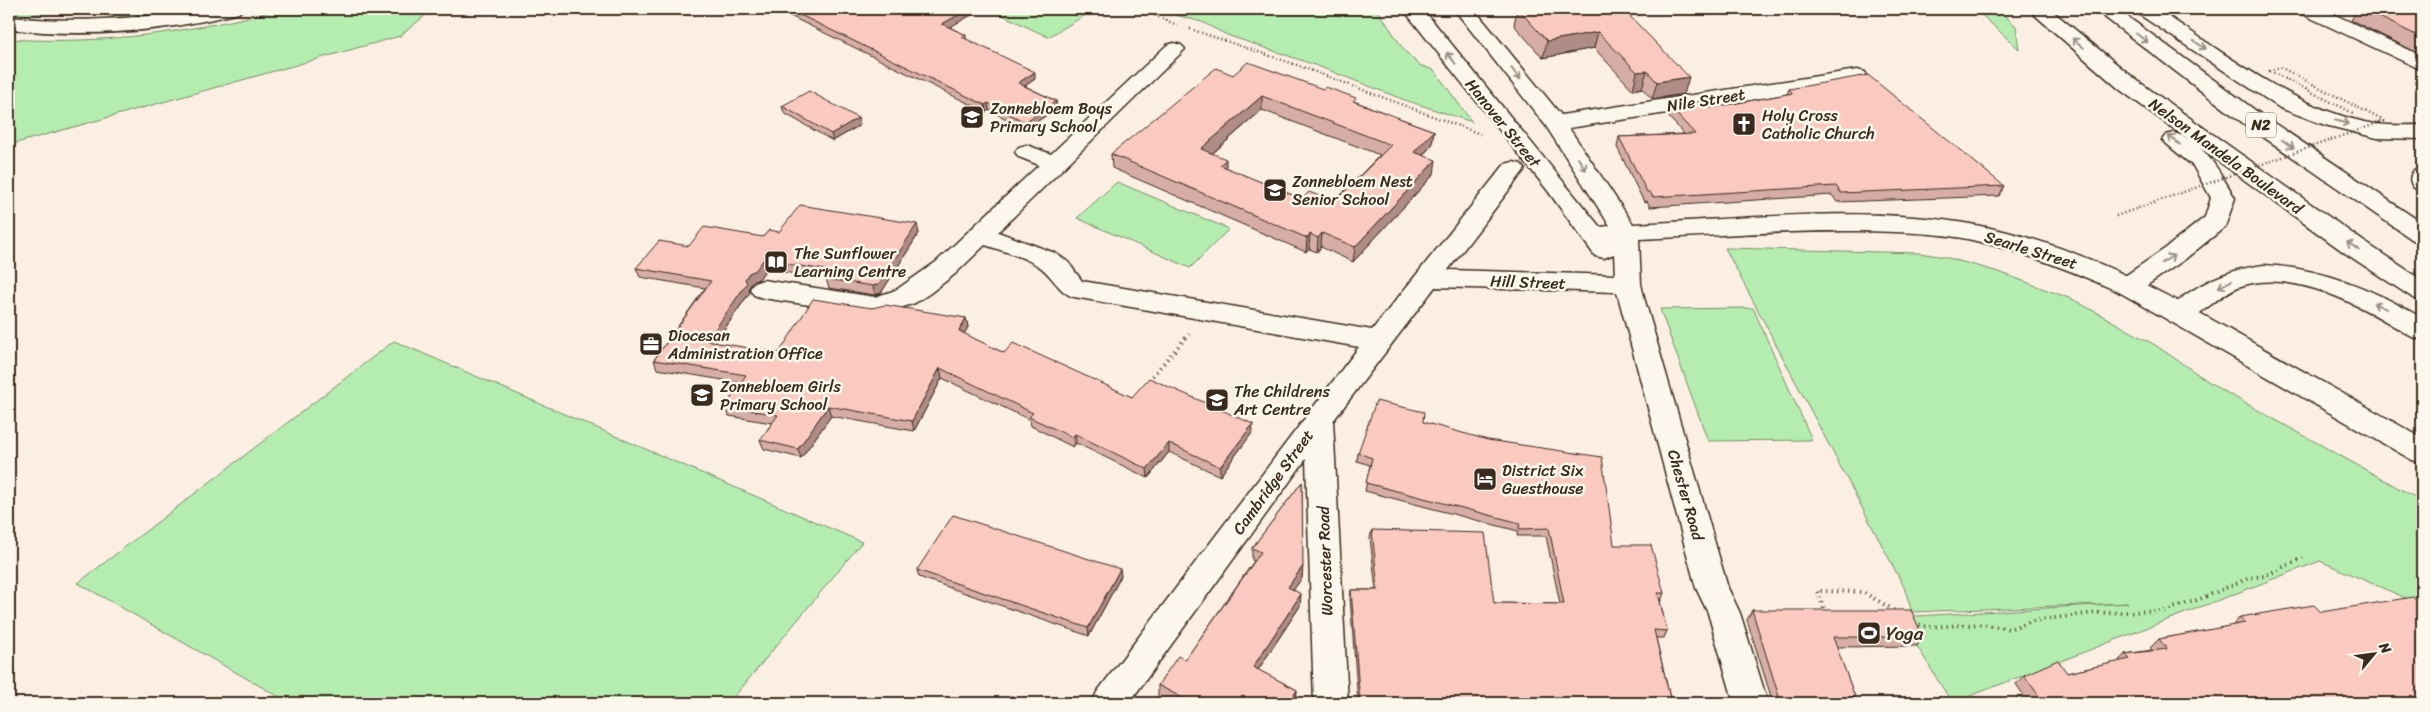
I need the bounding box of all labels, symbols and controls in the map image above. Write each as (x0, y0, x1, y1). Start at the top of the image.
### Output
one-way arrow (2135, 33, 2148, 44)
one-way arrow (2071, 37, 2084, 48)
one-way arrow (2192, 40, 2206, 50)
one-way arrow (1446, 52, 1457, 65)
one-way arrow (1510, 68, 1521, 81)
street label: Hanover Street (1458, 72, 1549, 175)
street label: Nile Street (1665, 80, 1747, 120)
street label: Nelson Mandela Boulevard (2143, 90, 2311, 223)
place label: Zonnebloem Boys Primary School (990, 94, 1112, 141)
place label: Holy Cross Catholic Church (1762, 101, 1875, 148)
school or university icon: Zonnebloem Boys Primary School (959, 104, 985, 130)
church icon: Holy Cross Catholic Church (1731, 111, 1757, 137)
road number: N2 (2246, 112, 2276, 138)
one-way arrow (2333, 118, 2349, 127)
one-way arrow (2168, 134, 2181, 145)
one-way arrow (2281, 139, 2295, 149)
one-way arrow (1577, 156, 1587, 170)
place label: Zonnebloem Nest Senior School (1292, 167, 1413, 214)
school or university icon: Zonnebloem Nest Senior School (1262, 177, 1288, 203)
street label: Searle Street (1981, 222, 2081, 278)
place label: The Sunflower Learning Centre (794, 239, 906, 286)
one-way arrow (2346, 241, 2360, 251)
library icon: The Sunflower Learning Centre (763, 249, 789, 275)
one-way arrow (2161, 254, 2175, 264)
street label: Hill Street (1490, 266, 1566, 298)
one-way arrow (2217, 279, 2232, 289)
one-way arrow (2373, 301, 2388, 310)
place label: Diocesan Administration Office (667, 321, 823, 368)
office icon: Diocesan Administration Office (638, 331, 664, 357)
place label: Zonnebloem Girls Primary School (720, 372, 842, 419)
place label: The Childrens Art Centre (1233, 377, 1330, 424)
school or university icon: Zonnebloem Girls Primary School (689, 382, 715, 408)
school or university icon: The Childrens Art Centre (1204, 387, 1230, 413)
street label: Cambridge Street (1225, 423, 1321, 541)
street label: Chester Road (1659, 446, 1713, 545)
place label: District Six Guesthouse (1502, 456, 1584, 503)
hotel icon: District Six Guesthouse (1472, 466, 1498, 492)
street label: Worcester Road (1309, 504, 1341, 616)
place label: Yoga (1886, 617, 1924, 650)
sports icon: Yoga (1856, 620, 1882, 646)
north arrow (2348, 630, 2398, 680)
text: N (2371, 637, 2398, 659)

